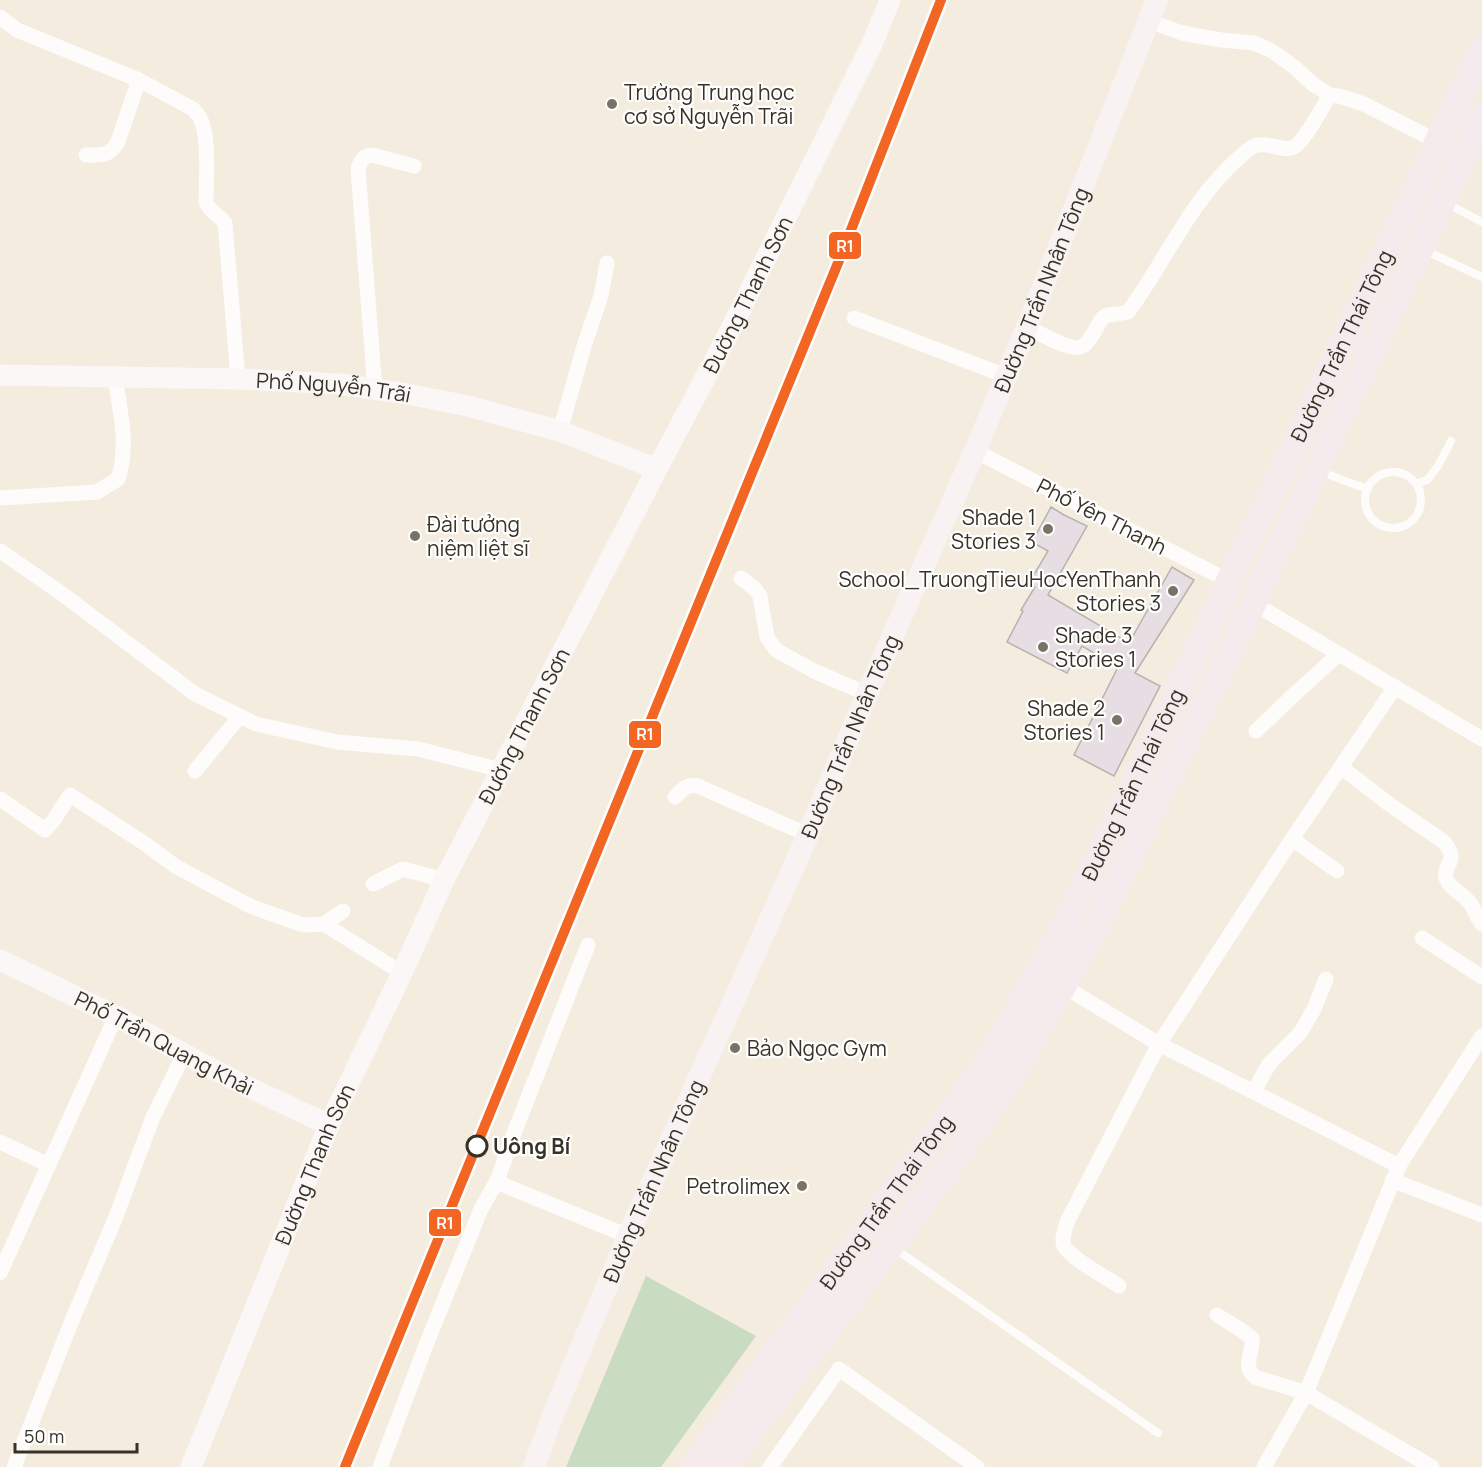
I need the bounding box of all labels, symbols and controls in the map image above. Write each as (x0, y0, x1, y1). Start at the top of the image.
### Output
place label: Trường Trung học cơ sở Nguyễn Trãi (624, 78, 795, 130)
marker: Trường Trung học cơ sở Nguyễn Trãi (605, 97, 619, 111)
street label: Đường Trần Nhân Tông (987, 183, 1095, 397)
street label: Đường Thanh Sơn (696, 211, 799, 378)
line badge: R1 (828, 231, 862, 260)
text: R1 (836, 235, 854, 257)
street label: Đường Trần Thái Tông (1284, 245, 1399, 446)
street label: Phố Nguyễn Trãi (255, 366, 414, 408)
street label: Phố Yên Thanh (1032, 471, 1172, 561)
place label: Shade 1 Stories 3 (951, 503, 1036, 555)
place label: Đài tưởng niệm liệt sĩ (427, 510, 530, 562)
marker: Shade 1 Stories 3 (1041, 522, 1055, 536)
marker: Đài tưởng niệm liệt sĩ (408, 529, 422, 543)
place label: School_TruongTieuHocYenThanh Stories 3 (838, 565, 1161, 617)
marker: School_TruongTieuHocYenThanh Stories 3 (1166, 584, 1180, 598)
place label: Shade 3 Stories 1 (1055, 621, 1137, 673)
street label: Đường Trần Nhân Tông (794, 630, 906, 843)
marker: Shade 3 Stories 1 (1036, 640, 1050, 654)
street label: Đường Thanh Sơn (472, 643, 576, 809)
street label: Đường Trần Thái Tông (1075, 684, 1190, 885)
place label: Shade 2 Stories 1 (1023, 694, 1105, 746)
marker: Shade 2 Stories 1 (1110, 713, 1124, 727)
line badge: R1 (628, 720, 662, 749)
text: R1 (636, 723, 654, 745)
street label: Phố Trần Quang Khải (70, 984, 258, 1102)
place label: Bảo Ngọc Gym (747, 1034, 887, 1062)
marker: Bảo Ngọc Gym (728, 1041, 742, 1055)
street label: Đường Trần Nhân Tông (596, 1075, 710, 1286)
street label: Đường Thanh Sơn (268, 1079, 361, 1249)
street label: Đường Trần Thái Tông (813, 1109, 959, 1295)
place label: Uông Bí (493, 1132, 571, 1160)
marker: Uông Bí (466, 1135, 488, 1157)
place label: Petrolimex (686, 1172, 790, 1200)
marker: Petrolimex (795, 1179, 809, 1193)
line badge: R1 (428, 1208, 462, 1237)
text: R1 (436, 1212, 454, 1234)
scale bar (15, 1416, 136, 1454)
text: 50 m (24, 1424, 64, 1448)

